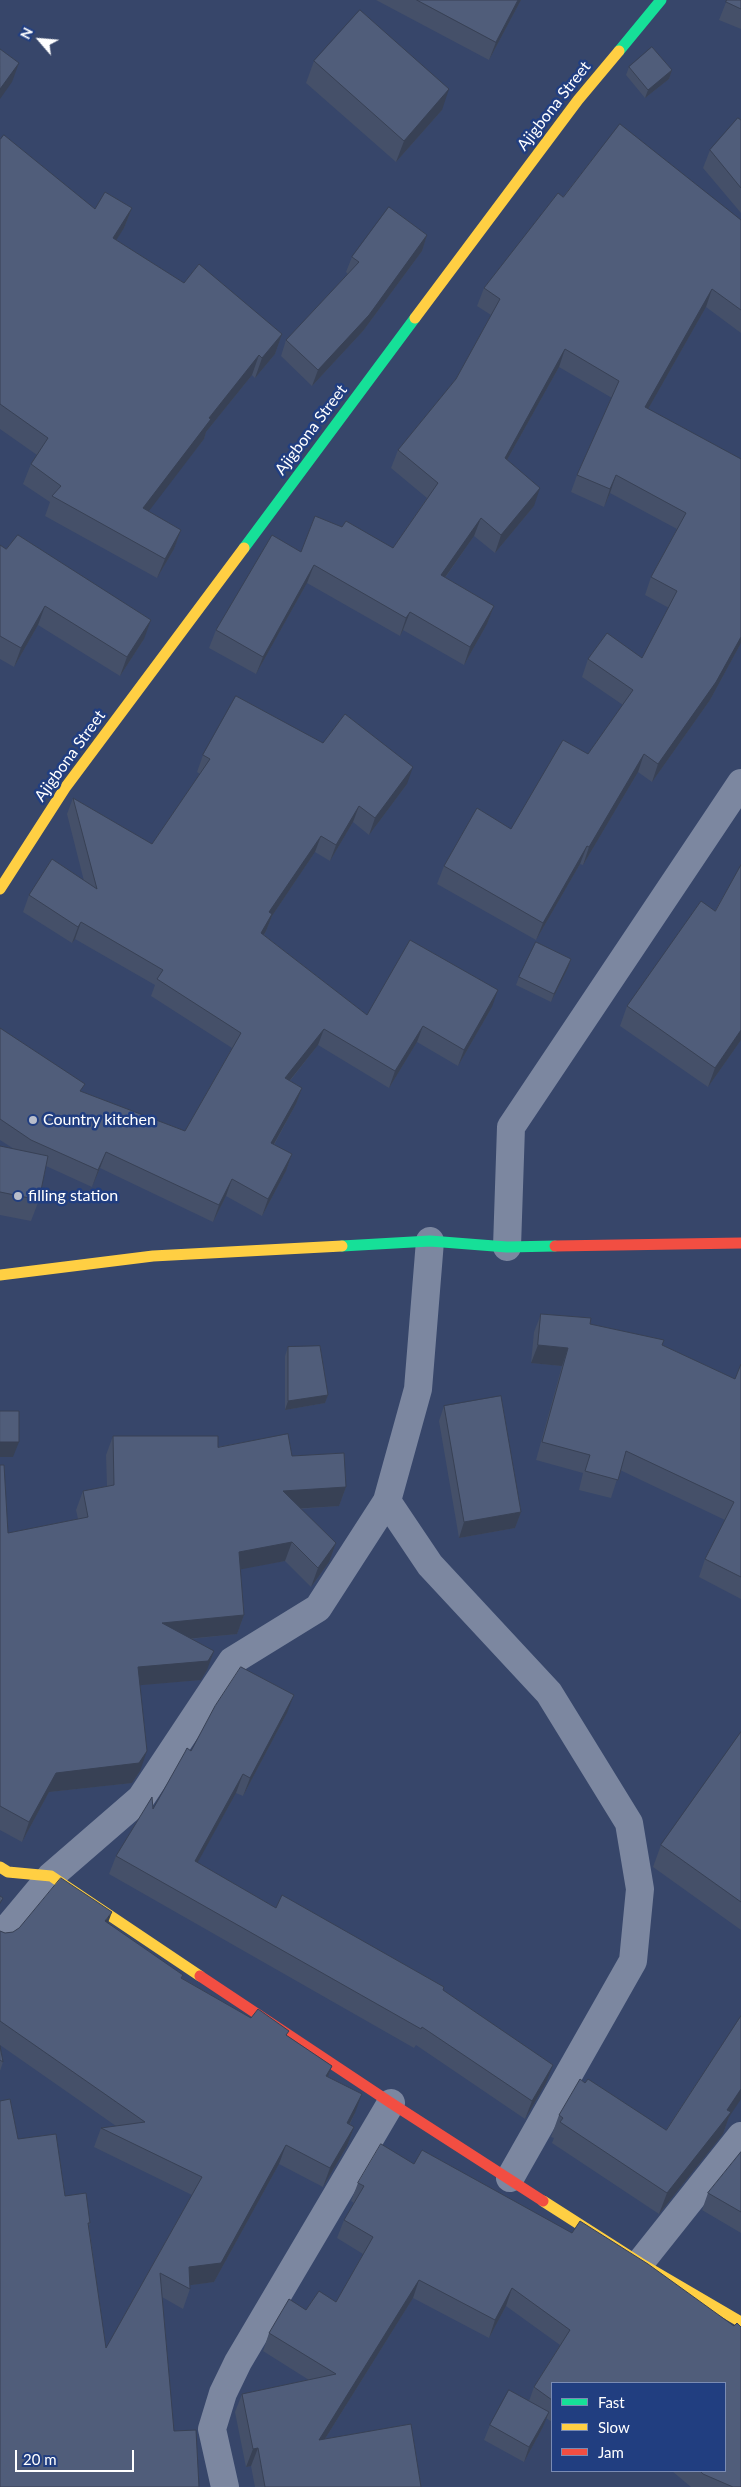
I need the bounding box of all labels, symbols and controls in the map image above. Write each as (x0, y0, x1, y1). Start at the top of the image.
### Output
north arrow (15, 15, 65, 65)
text: N (16, 24, 36, 42)
street label: Ajigbona Street (513, 58, 595, 154)
street label: Ajigbona Street (271, 381, 351, 479)
street label: Ajigbona Street (31, 707, 109, 805)
place label: Country kitchen (43, 1110, 156, 1130)
marker: Country kitchen (27, 1114, 39, 1126)
place label: filling station (28, 1186, 118, 1206)
marker: filling station (12, 1190, 24, 1202)
legend (551, 2382, 726, 2472)
text: Fast (598, 2393, 625, 2411)
text: Slow (598, 2418, 630, 2436)
scale bar (18, 2440, 136, 2472)
text: Jam (598, 2443, 624, 2461)
text: 20 m (23, 2450, 57, 2468)

